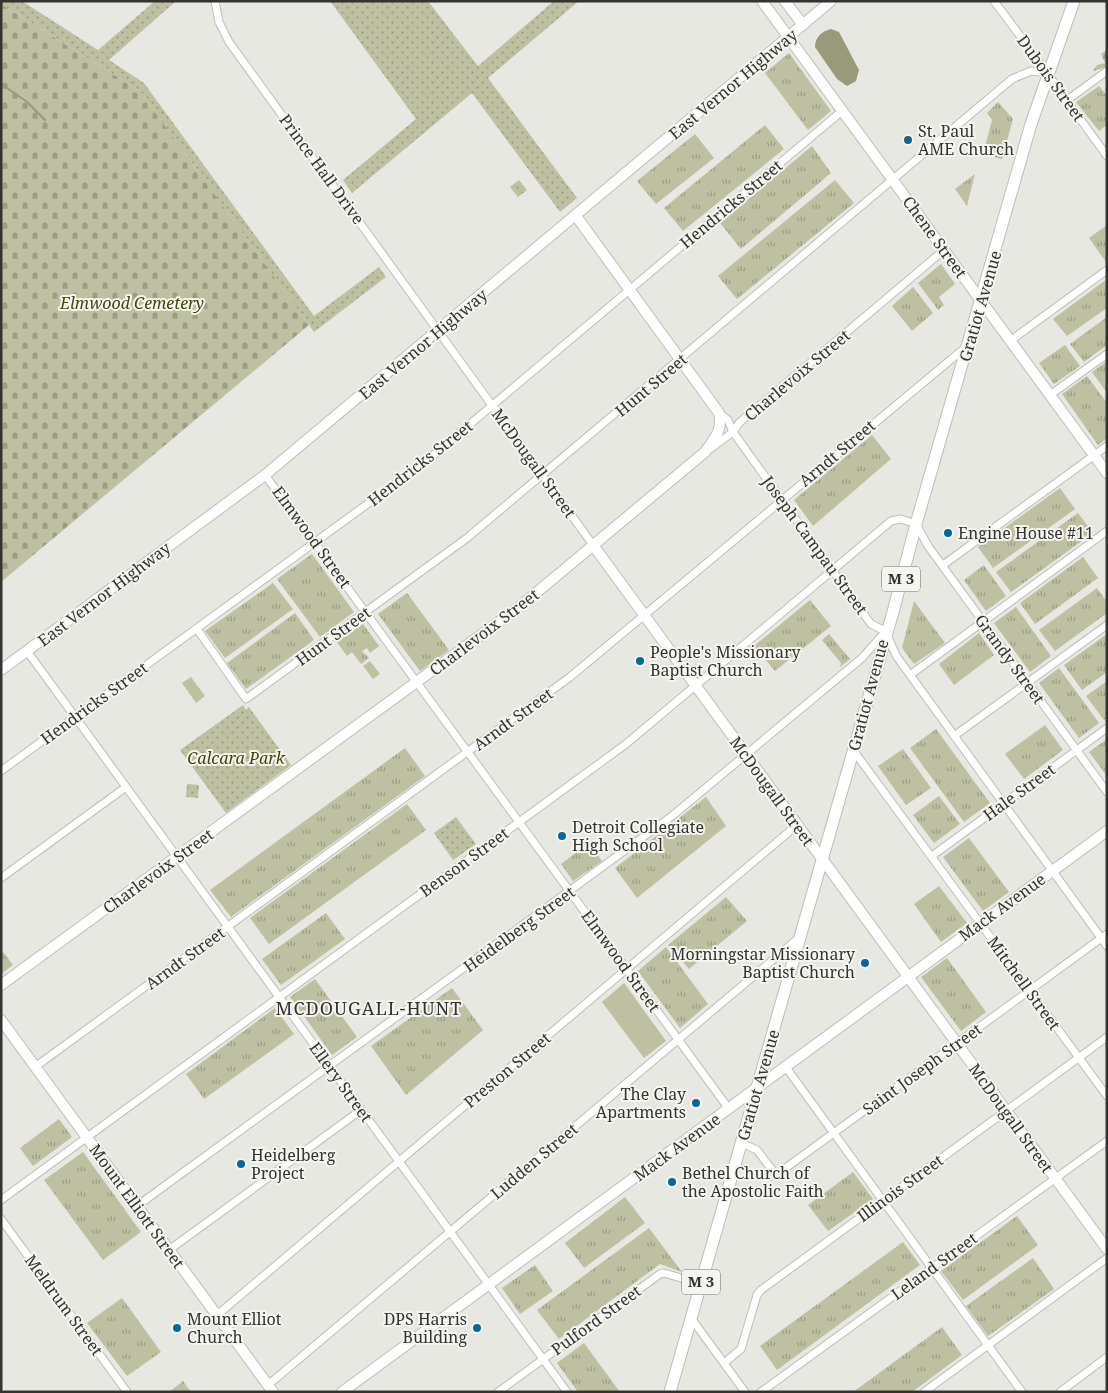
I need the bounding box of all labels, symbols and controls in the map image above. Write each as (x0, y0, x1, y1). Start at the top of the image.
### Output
street label: East Vernor Highway (664, 23, 803, 144)
street label: Dubois Street (1012, 30, 1090, 126)
street label: Prince Hall Drive (275, 109, 369, 229)
place label: St. Paul AME Church (918, 120, 1014, 160)
marker: St. Paul AME Church (902, 134, 914, 146)
street label: Hendricks Street (675, 154, 787, 253)
street label: Chene Street (898, 192, 972, 283)
street label: Gratiot Avenue (954, 248, 1006, 364)
street label: East Vernor Highway (354, 283, 493, 404)
park label: Elmwood Cemetery (59, 292, 204, 314)
street label: Charlevoix Street (739, 324, 855, 426)
street label: Hunt Street (610, 348, 692, 422)
street label: McDougall Street (487, 404, 581, 522)
street label: Arndt Street (794, 414, 880, 491)
street label: Hendricks Street (363, 415, 477, 511)
street label: Joseph Campau Street (757, 470, 873, 619)
street label: Elmwood Street (268, 482, 357, 593)
place label: Engine House #11 (958, 522, 1094, 544)
marker: Engine House #11 (942, 527, 954, 539)
street label: East Vernor Highway (33, 536, 176, 651)
road number: M 3 (882, 566, 920, 592)
street label: Charlevoix Street (425, 583, 543, 680)
street label: Hunt Street (291, 601, 375, 671)
street label: Grandy Street (970, 610, 1050, 708)
street label: Gratiot Avenue (843, 637, 893, 753)
place label: People's Missionary Baptist Church (650, 641, 801, 681)
marker: People's Missionary Baptist Church (634, 655, 646, 667)
street label: Hendricks Street (36, 656, 152, 749)
street label: Arndt Street (469, 682, 558, 755)
street label: McDougall Street (725, 732, 819, 850)
park label: Calcara Park (187, 747, 286, 769)
street label: Hale Street (979, 758, 1060, 826)
place label: Detroit Collegiate High School (572, 816, 704, 856)
street label: Benson Street (415, 822, 513, 902)
street label: Charlevoix Street (98, 823, 218, 919)
marker: Detroit Collegiate High School (556, 830, 568, 842)
street label: Mack Avenue (954, 868, 1050, 946)
street label: Heidelberg Street (459, 881, 580, 977)
street label: Elmwood Street (577, 906, 666, 1017)
street label: Arndt Street (141, 921, 230, 994)
street label: Mitchell Street (982, 932, 1066, 1035)
place label: Morningstar Missionary Baptist Church (670, 943, 856, 983)
marker: Morningstar Missionary Baptist Church (859, 957, 871, 969)
district label: MCDOUGALL-HUNT (276, 996, 462, 1020)
street label: Saint Joseph Street (858, 1018, 986, 1120)
street label: Preston Street (459, 1027, 555, 1113)
street label: Gratiot Avenue (732, 1027, 784, 1143)
street label: Ellery Street (305, 1038, 378, 1127)
street label: McDougall Street (964, 1059, 1058, 1177)
place label: The Clay Apartments (596, 1083, 687, 1123)
marker: The Clay Apartments (690, 1097, 702, 1109)
street label: Mack Avenue (629, 1108, 725, 1186)
street label: Ludden Street (486, 1118, 582, 1204)
street label: Mount Elliott Street (84, 1139, 190, 1273)
place label: Heidelberg Project (251, 1144, 336, 1184)
street label: Illinois Street (852, 1149, 948, 1227)
marker: Heidelberg Project (235, 1158, 247, 1170)
place label: Bethel Church of the Apostolic Faith (682, 1162, 824, 1202)
marker: Bethel Church of the Apostolic Faith (666, 1176, 678, 1188)
street label: Leland Street (887, 1227, 982, 1305)
street label: Meldrum Street (20, 1250, 108, 1360)
road number: M 3 (682, 1270, 720, 1294)
street label: Pulford Street (547, 1280, 646, 1360)
place label: Mount Elliot Church (187, 1308, 282, 1348)
place label: DPS Harris Building (384, 1308, 467, 1348)
marker: Mount Elliot Church (171, 1322, 183, 1334)
marker: DPS Harris Building (471, 1322, 483, 1334)

